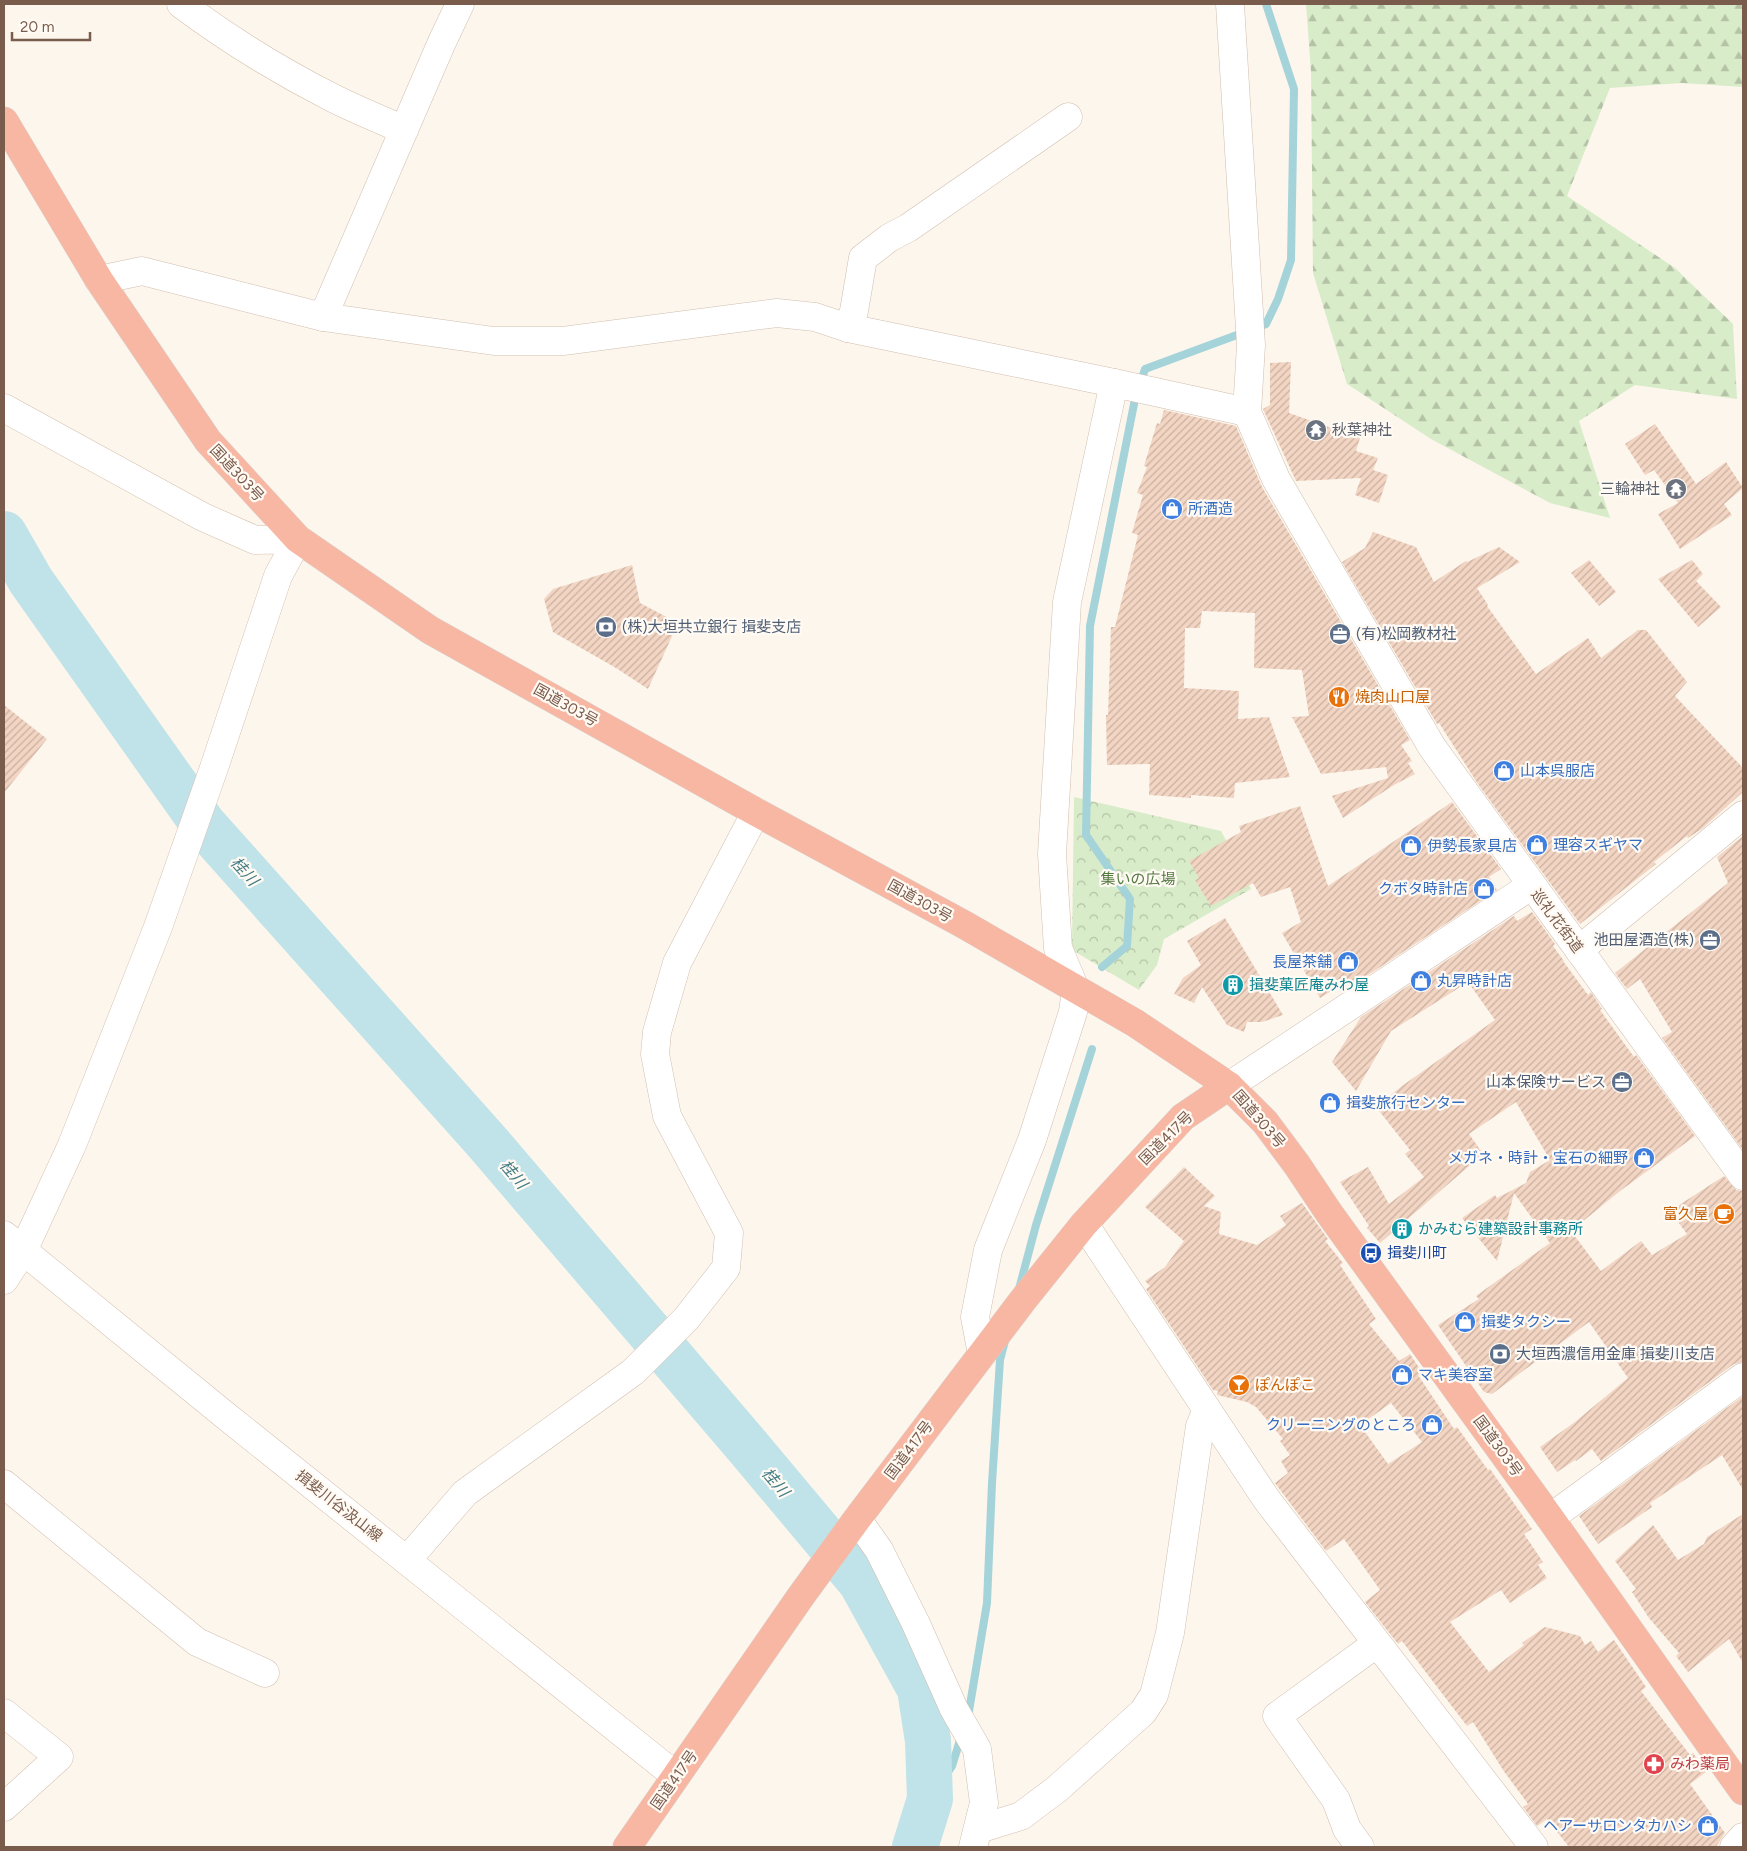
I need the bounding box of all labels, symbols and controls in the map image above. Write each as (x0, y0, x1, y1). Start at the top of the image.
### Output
scale bar (12, 10, 90, 42)
text: 20 m (20, 18, 54, 36)
temple icon: 秋葉神社 (1304, 418, 1328, 442)
place label: 秋葉神社 (1332, 421, 1392, 439)
street label: 国道303号 (206, 441, 268, 505)
temple icon: 三輪神社 (1664, 477, 1688, 501)
place label: 三輪神社 (1600, 480, 1660, 498)
shop icon: 所酒造 (1160, 497, 1184, 521)
place label: 所酒造 (1188, 500, 1233, 518)
bank icon: (株)大垣共立銀行 揖斐支店 (594, 615, 618, 639)
place label: (株)大垣共立銀行 揖斐支店 (622, 618, 801, 636)
office icon: (有)松岡教材社 (1328, 622, 1352, 646)
place label: (有)松岡教材社 (1356, 625, 1457, 643)
street label: 国道303号 (531, 680, 601, 730)
restaurant icon: 焼肉山口屋 (1327, 685, 1351, 709)
place label: 焼肉山口屋 (1355, 688, 1430, 706)
shop icon: 山本呉服店 (1492, 759, 1516, 783)
place label: 山本呉服店 (1520, 762, 1595, 780)
shop icon: 理容スギヤマ (1525, 833, 1549, 857)
shop icon: 伊勢長家具店 (1399, 834, 1423, 858)
place label: 理容スギヤマ (1553, 836, 1643, 854)
place label: 伊勢長家具店 (1427, 837, 1517, 855)
water label: 桂川 (227, 853, 264, 891)
park label: 集いの広場 (1100, 870, 1176, 888)
street label: 国道303号 (885, 876, 955, 926)
shop icon: クボタ時計店 (1472, 877, 1496, 901)
place label: クボタ時計店 (1378, 880, 1468, 898)
street label: 巡礼花街道 (1527, 886, 1587, 956)
office icon: 池田屋酒造(株) (1698, 928, 1722, 952)
place label: 池田屋酒造(株) (1593, 931, 1694, 949)
shop icon: 長屋茶舗 (1336, 950, 1360, 974)
place label: 長屋茶舗 (1272, 953, 1332, 971)
shop icon: 丸昇時計店 (1409, 969, 1433, 993)
place label: 丸昇時計店 (1437, 972, 1512, 990)
building icon: 揖斐菓匠庵みわ屋 (1221, 973, 1245, 997)
place label: 揖斐菓匠庵みわ屋 (1249, 976, 1369, 994)
office icon: 山本保険サービス (1610, 1070, 1634, 1094)
place label: 山本保険サービス (1486, 1073, 1606, 1091)
street label: 国道303号 (1229, 1086, 1289, 1152)
shop icon: 揖斐旅行センター (1318, 1091, 1342, 1115)
place label: 揖斐旅行センター (1346, 1094, 1466, 1112)
street label: 国道417号 (1135, 1107, 1197, 1169)
shop icon: メガネ・時計・宝石の細野 (1632, 1146, 1656, 1170)
place label: メガネ・時計・宝石の細野 (1448, 1149, 1628, 1167)
water label: 桂川 (496, 1156, 532, 1194)
cafe icon: 富久屋 (1712, 1202, 1736, 1226)
place label: 富久屋 (1663, 1205, 1708, 1223)
building icon: かみむら建築設計事務所 (1390, 1217, 1414, 1241)
place label: かみむら建築設計事務所 (1418, 1220, 1583, 1238)
bus stop icon: 揖斐川町 (1359, 1241, 1383, 1265)
place label: 揖斐川町 (1387, 1244, 1447, 1262)
shop icon: 揖斐タクシー (1453, 1310, 1477, 1334)
place label: 揖斐タクシー (1481, 1313, 1571, 1331)
bank icon: 大垣西濃信用金庫 揖斐川支店 (1488, 1342, 1512, 1366)
place label: 大垣西濃信用金庫 揖斐川支店 (1516, 1345, 1715, 1363)
shop icon: マキ美容室 (1390, 1363, 1414, 1387)
place label: マキ美容室 (1418, 1366, 1493, 1384)
bar icon: ぽんぽこ (1227, 1373, 1251, 1397)
place label: ぽんぽこ (1255, 1376, 1315, 1394)
street label: 国道303号 (1470, 1412, 1526, 1480)
shop icon: クリーニングのところ (1420, 1413, 1444, 1437)
place label: クリーニングのところ (1266, 1416, 1416, 1434)
street label: 国道417号 (881, 1417, 937, 1483)
water label: 桂川 (758, 1464, 794, 1502)
street label: 揖斐川谷汲山線 (292, 1467, 386, 1545)
street label: 国道417号 (647, 1747, 701, 1813)
pharmacy icon: みわ薬局 (1642, 1752, 1666, 1776)
place label: みわ薬局 (1670, 1755, 1730, 1773)
shop icon: ヘアーサロンタカハシ (1696, 1814, 1720, 1838)
place label: ヘアーサロンタカハシ (1543, 1817, 1692, 1835)

